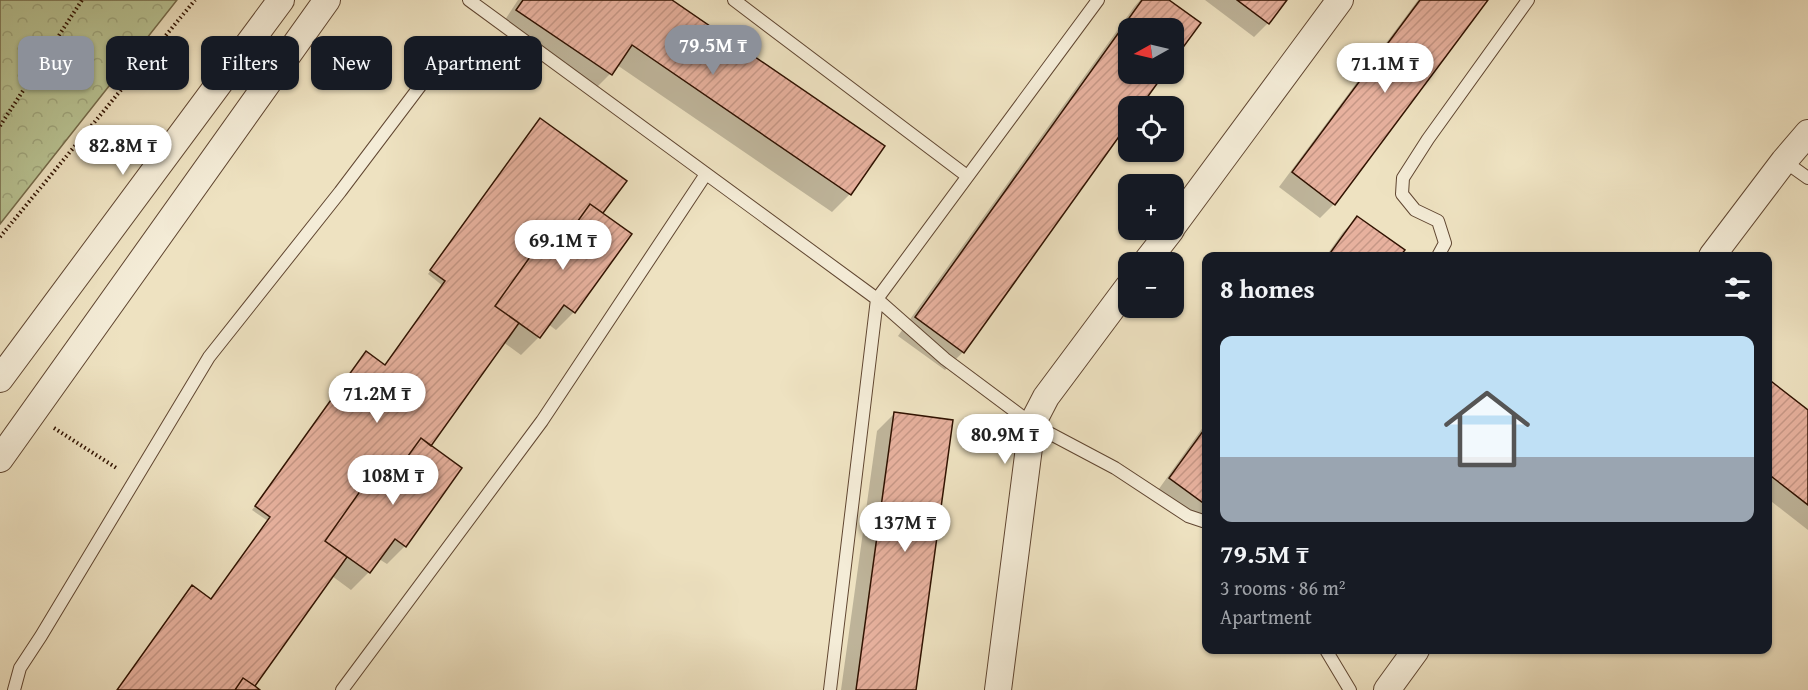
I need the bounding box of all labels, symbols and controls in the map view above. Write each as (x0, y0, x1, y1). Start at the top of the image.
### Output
north arrow (1118, 18, 1184, 84)
map controls (1118, 18, 1184, 318)
pin: 79.5M ₸ (658, 25, 768, 76)
text: 79.5M ₸ (679, 30, 747, 59)
chip: Buy (18, 36, 94, 90)
chip: Rent (106, 36, 189, 90)
chip: Filters (201, 36, 299, 90)
chip: New (311, 36, 392, 90)
chip: Apartment (404, 36, 542, 90)
pin: 71.1M ₸ (1330, 43, 1440, 94)
text: 71.1M ₸ (1351, 48, 1419, 77)
button: locate (1118, 96, 1184, 162)
pin: 82.8M ₸ (68, 125, 178, 176)
text: 82.8M ₸ (89, 130, 157, 159)
button: + (1118, 174, 1184, 240)
pin: 69.1M ₸ (508, 220, 618, 271)
text: 69.1M ₸ (529, 225, 597, 254)
button: − (1118, 252, 1184, 318)
text: 8 homes (1220, 269, 1315, 308)
icon: filters (1721, 272, 1754, 305)
pin: 71.2M ₸ (322, 373, 432, 424)
icon: home (1433, 375, 1541, 483)
text: 71.2M ₸ (343, 378, 411, 407)
pin: 80.9M ₸ (950, 414, 1060, 465)
text: 80.9M ₸ (971, 419, 1039, 448)
pin: 108M ₸ (344, 455, 442, 506)
text: 108M ₸ (361, 460, 425, 489)
pin: 137M ₸ (856, 502, 954, 553)
text: 137M ₸ (873, 507, 937, 536)
text: 79.5M ₸ (1220, 534, 1309, 573)
text: 3 rooms · 86 m² (1220, 573, 1346, 602)
text: Apartment (1220, 602, 1312, 631)

